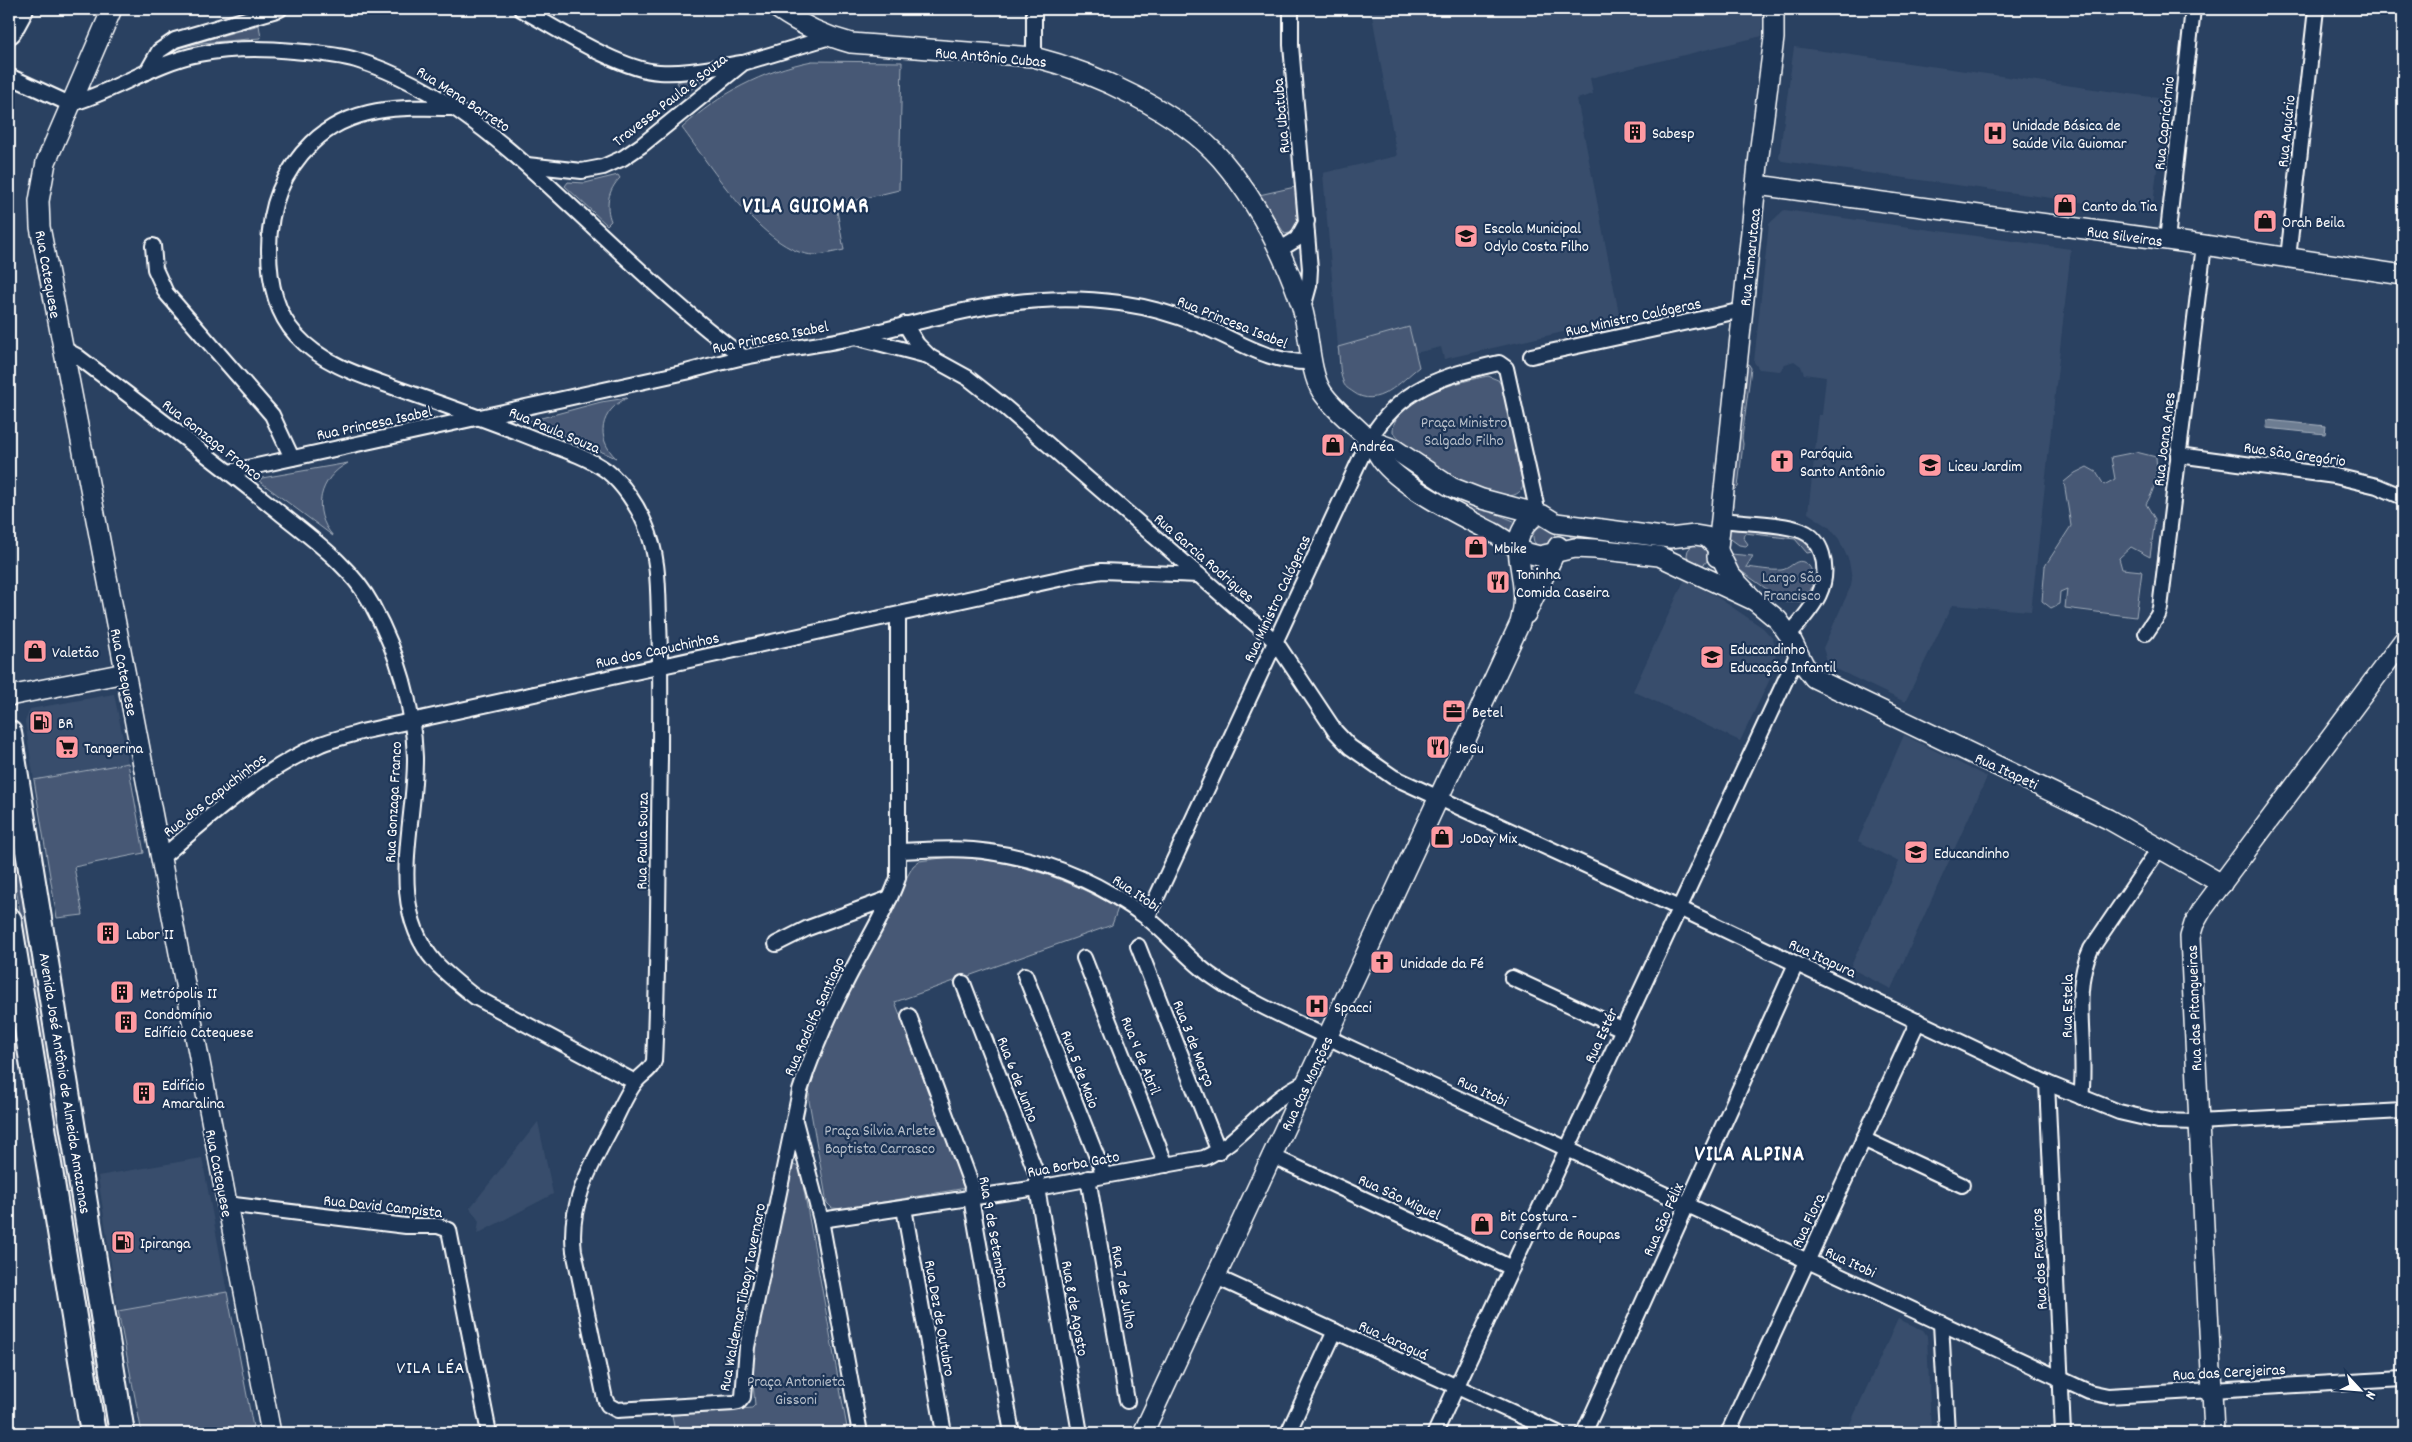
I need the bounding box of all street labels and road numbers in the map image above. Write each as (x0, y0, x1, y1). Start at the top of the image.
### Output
street label: Rua Antônio Cubas (934, 42, 1048, 75)
street label: Travessa Paula e Souza (608, 48, 733, 153)
street label: Rua Mena Barreto (411, 61, 514, 139)
street label: Rua Capricórnio (2149, 75, 2182, 171)
street label: Rua Ubatuba (1268, 77, 1297, 154)
street label: Rua Aquário (2272, 94, 2303, 169)
street label: Rua Tamarutaca (1735, 207, 1768, 307)
street label: Rua Silveiras (2085, 221, 2164, 254)
street label: Rua Catequese (27, 229, 66, 320)
street label: Rua Princesa Isabel (1173, 291, 1291, 356)
street label: Rua Ministro Calógeras (1563, 293, 1704, 344)
street label: Rua Princesa Isabel (710, 316, 831, 361)
street label: Rua Joana Anes (2148, 391, 2183, 488)
street label: Rua Gonzaga Franco (156, 394, 267, 488)
street label: Rua Princesa Isabel (315, 401, 435, 448)
street label: Rua Paula Souza (505, 402, 604, 461)
street label: Rua São Gregório (2242, 437, 2347, 474)
street label: Rua Garcia Rodrigues (1148, 509, 1259, 609)
street label: Rua Ministro Calógeras (1239, 531, 1318, 667)
street label: Rua Catequese (103, 627, 142, 718)
street label: Rua dos Capuchinhos (594, 627, 722, 676)
street label: Rua Gonzaga Franco (380, 741, 409, 864)
street label: Rua dos Capuchinhos (159, 748, 272, 844)
street label: Rua Itapeti (1971, 748, 2041, 797)
street label: Rua Paula Souza (631, 792, 656, 890)
street label: Rua Itobi (1107, 870, 1164, 919)
street label: Rua Itapura (1784, 934, 1860, 985)
street label: Rua das Pitangueiras (2182, 944, 2209, 1071)
street label: Avenida José Antônio de Almeida Amazonas (31, 951, 96, 1216)
street label: Rua Rodolfo Santiago (779, 954, 852, 1080)
street label: Rua Estela (2056, 973, 2081, 1038)
street label: Rua 3 de Março (1166, 997, 1220, 1091)
street label: Rua Estér (1579, 1005, 1625, 1067)
street label: Rua 4 de Abril (1114, 1013, 1166, 1099)
street label: Rua 5 de Maio (1053, 1027, 1104, 1112)
street label: Rua das Monções (1276, 1033, 1340, 1135)
street label: Rua 6 de Junho (990, 1034, 1044, 1126)
street label: Rua Itobi (1453, 1070, 1511, 1114)
street label: Rua Catequese (198, 1128, 237, 1219)
street label: Rua Borba Gato (1026, 1146, 1121, 1185)
street label: Rua São Miguel (1354, 1169, 1444, 1228)
street label: Rua 9 de Setembro (971, 1175, 1014, 1290)
street label: Rua São Félix (1638, 1179, 1691, 1261)
street label: Rua David Campista (322, 1190, 444, 1225)
street label: Rua Flora (1787, 1190, 1832, 1252)
street label: Rua Waldemar Tibagy Tavernaro (714, 1201, 773, 1394)
street label: Rua dos Faveiros (2026, 1207, 2055, 1310)
street label: Rua Itobi (1821, 1241, 1879, 1285)
street label: Rua 7 de Julho (1104, 1244, 1141, 1331)
street label: Rua Dez de Outubro (917, 1258, 960, 1379)
street label: Rua 8 de Agosto (1054, 1259, 1093, 1358)
street label: Rua Jaraguá (1354, 1315, 1432, 1367)
street label: Rua das Cerejeiras (2172, 1359, 2287, 1388)

